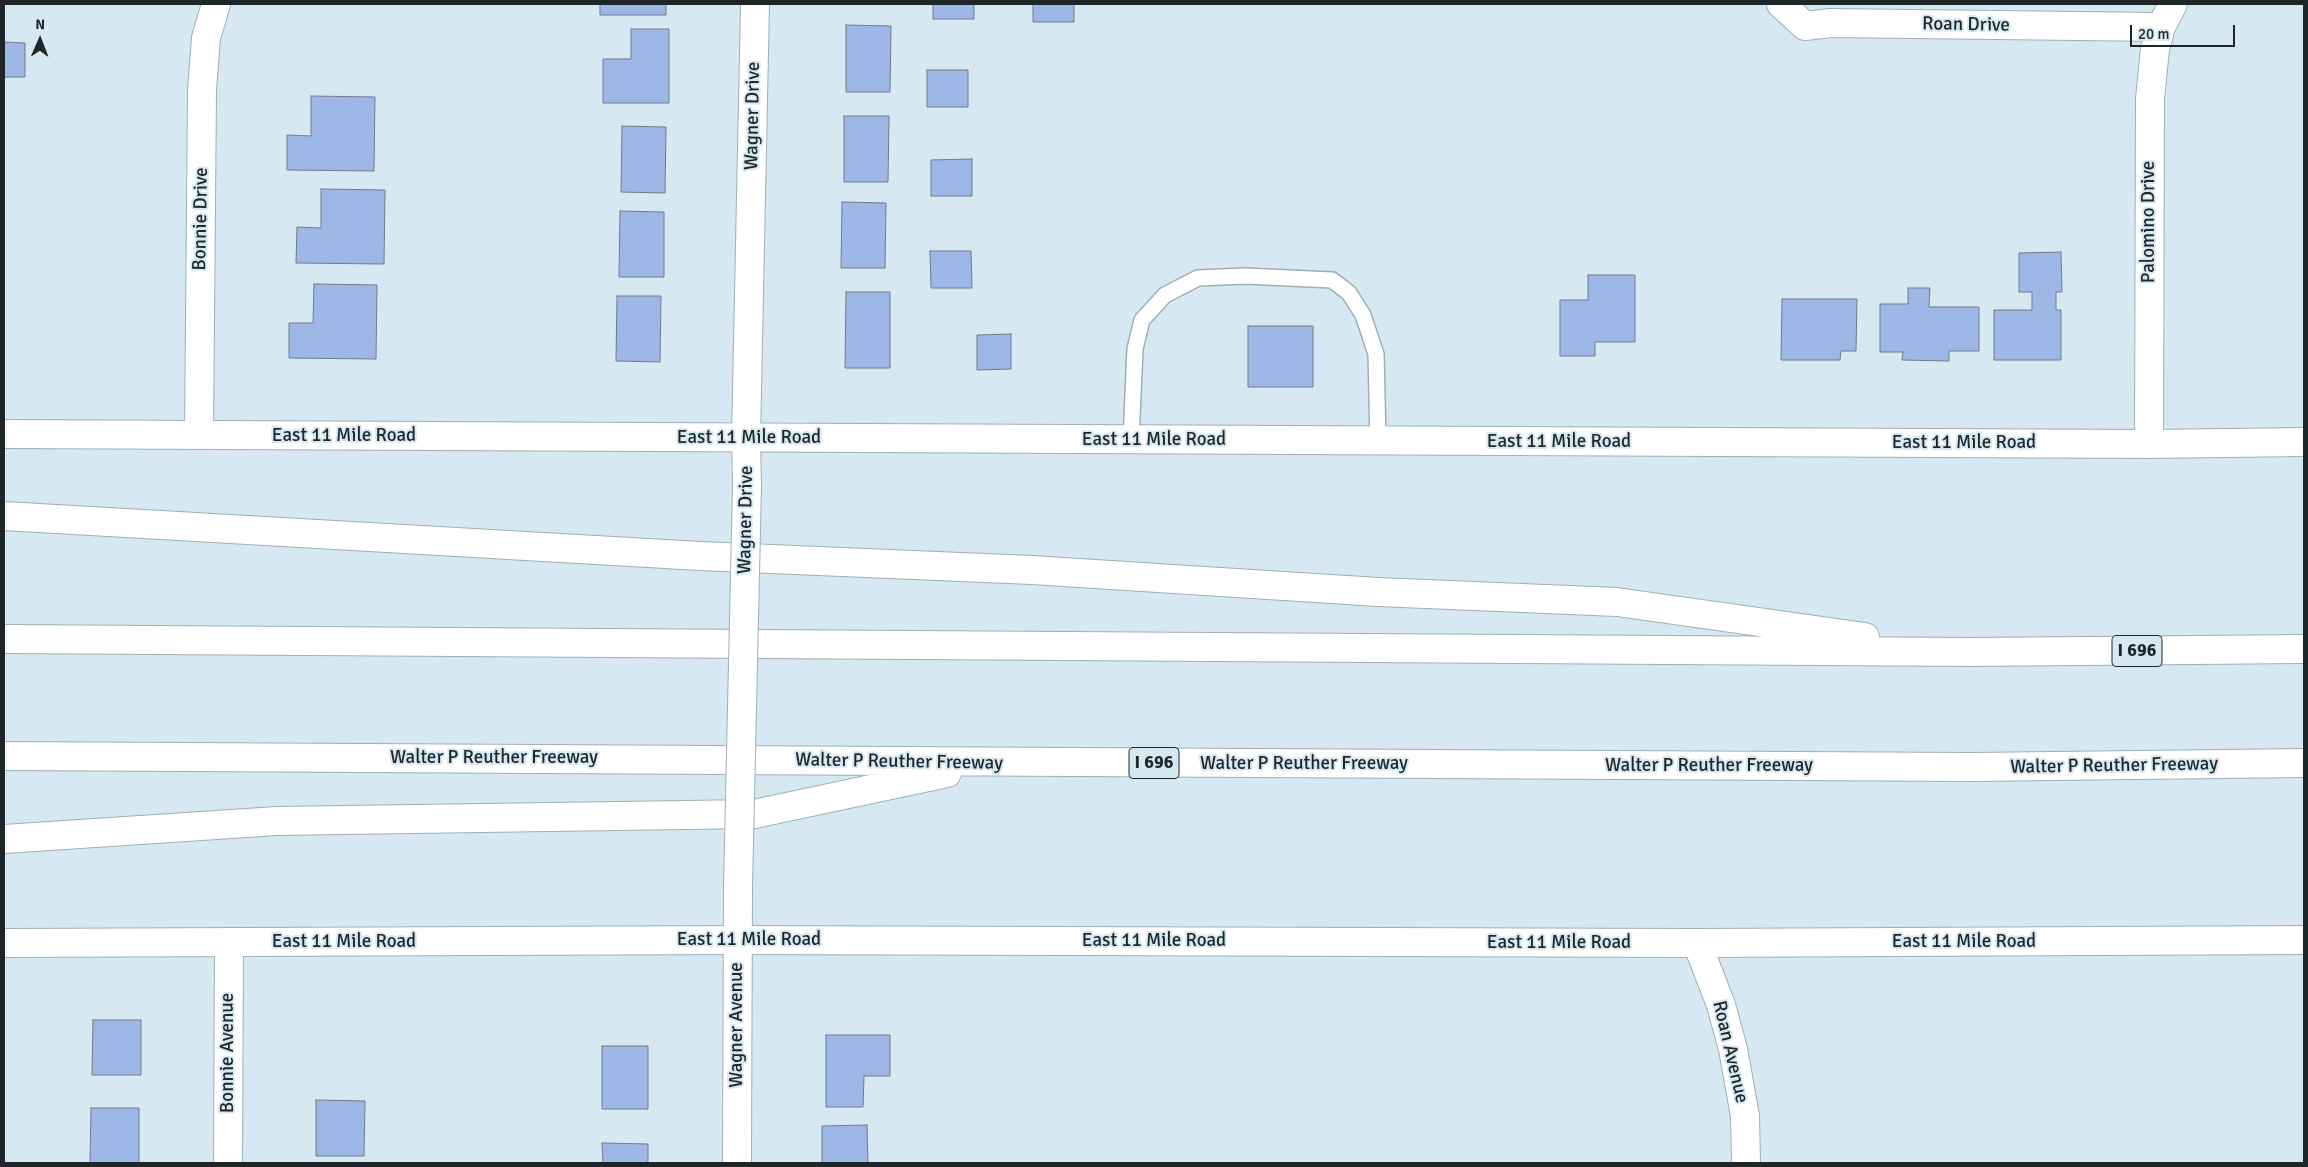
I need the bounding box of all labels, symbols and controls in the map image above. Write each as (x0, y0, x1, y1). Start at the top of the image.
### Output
street label: Roan Drive (1922, 13, 2010, 37)
north arrow (15, 15, 65, 65)
scale bar (2133, 15, 2238, 47)
text: N (35, 16, 45, 33)
text: 20 m (2138, 25, 2169, 43)
street label: Wagner Drive (741, 62, 765, 170)
street label: Palomino Drive (2138, 161, 2160, 283)
street label: Bonnie Drive (189, 167, 213, 271)
street label: East 11 Mile Road (272, 425, 416, 447)
street label: East 11 Mile Road (677, 427, 821, 449)
street label: East 11 Mile Road (1082, 429, 1226, 451)
street label: East 11 Mile Road (1487, 431, 1631, 453)
street label: East 11 Mile Road (1892, 432, 2036, 454)
street label: Wagner Drive (734, 466, 758, 574)
road number: I 696 (2112, 636, 2162, 666)
street label: Walter P Reuther Freeway (390, 747, 598, 769)
road number: I 696 (1129, 748, 1179, 778)
street label: Walter P Reuther Freeway (795, 749, 1003, 775)
street label: Walter P Reuther Freeway (1200, 753, 1408, 775)
street label: Walter P Reuther Freeway (2010, 753, 2218, 779)
street label: Walter P Reuther Freeway (1605, 755, 1813, 777)
street label: East 11 Mile Road (677, 929, 821, 951)
street label: East 11 Mile Road (1082, 930, 1226, 952)
street label: East 11 Mile Road (272, 931, 416, 953)
street label: East 11 Mile Road (1892, 931, 2036, 953)
street label: East 11 Mile Road (1487, 932, 1631, 954)
street label: Wagner Avenue (726, 962, 748, 1088)
street label: Bonnie Avenue (217, 993, 239, 1113)
street label: Roan Avenue (1707, 998, 1753, 1106)

